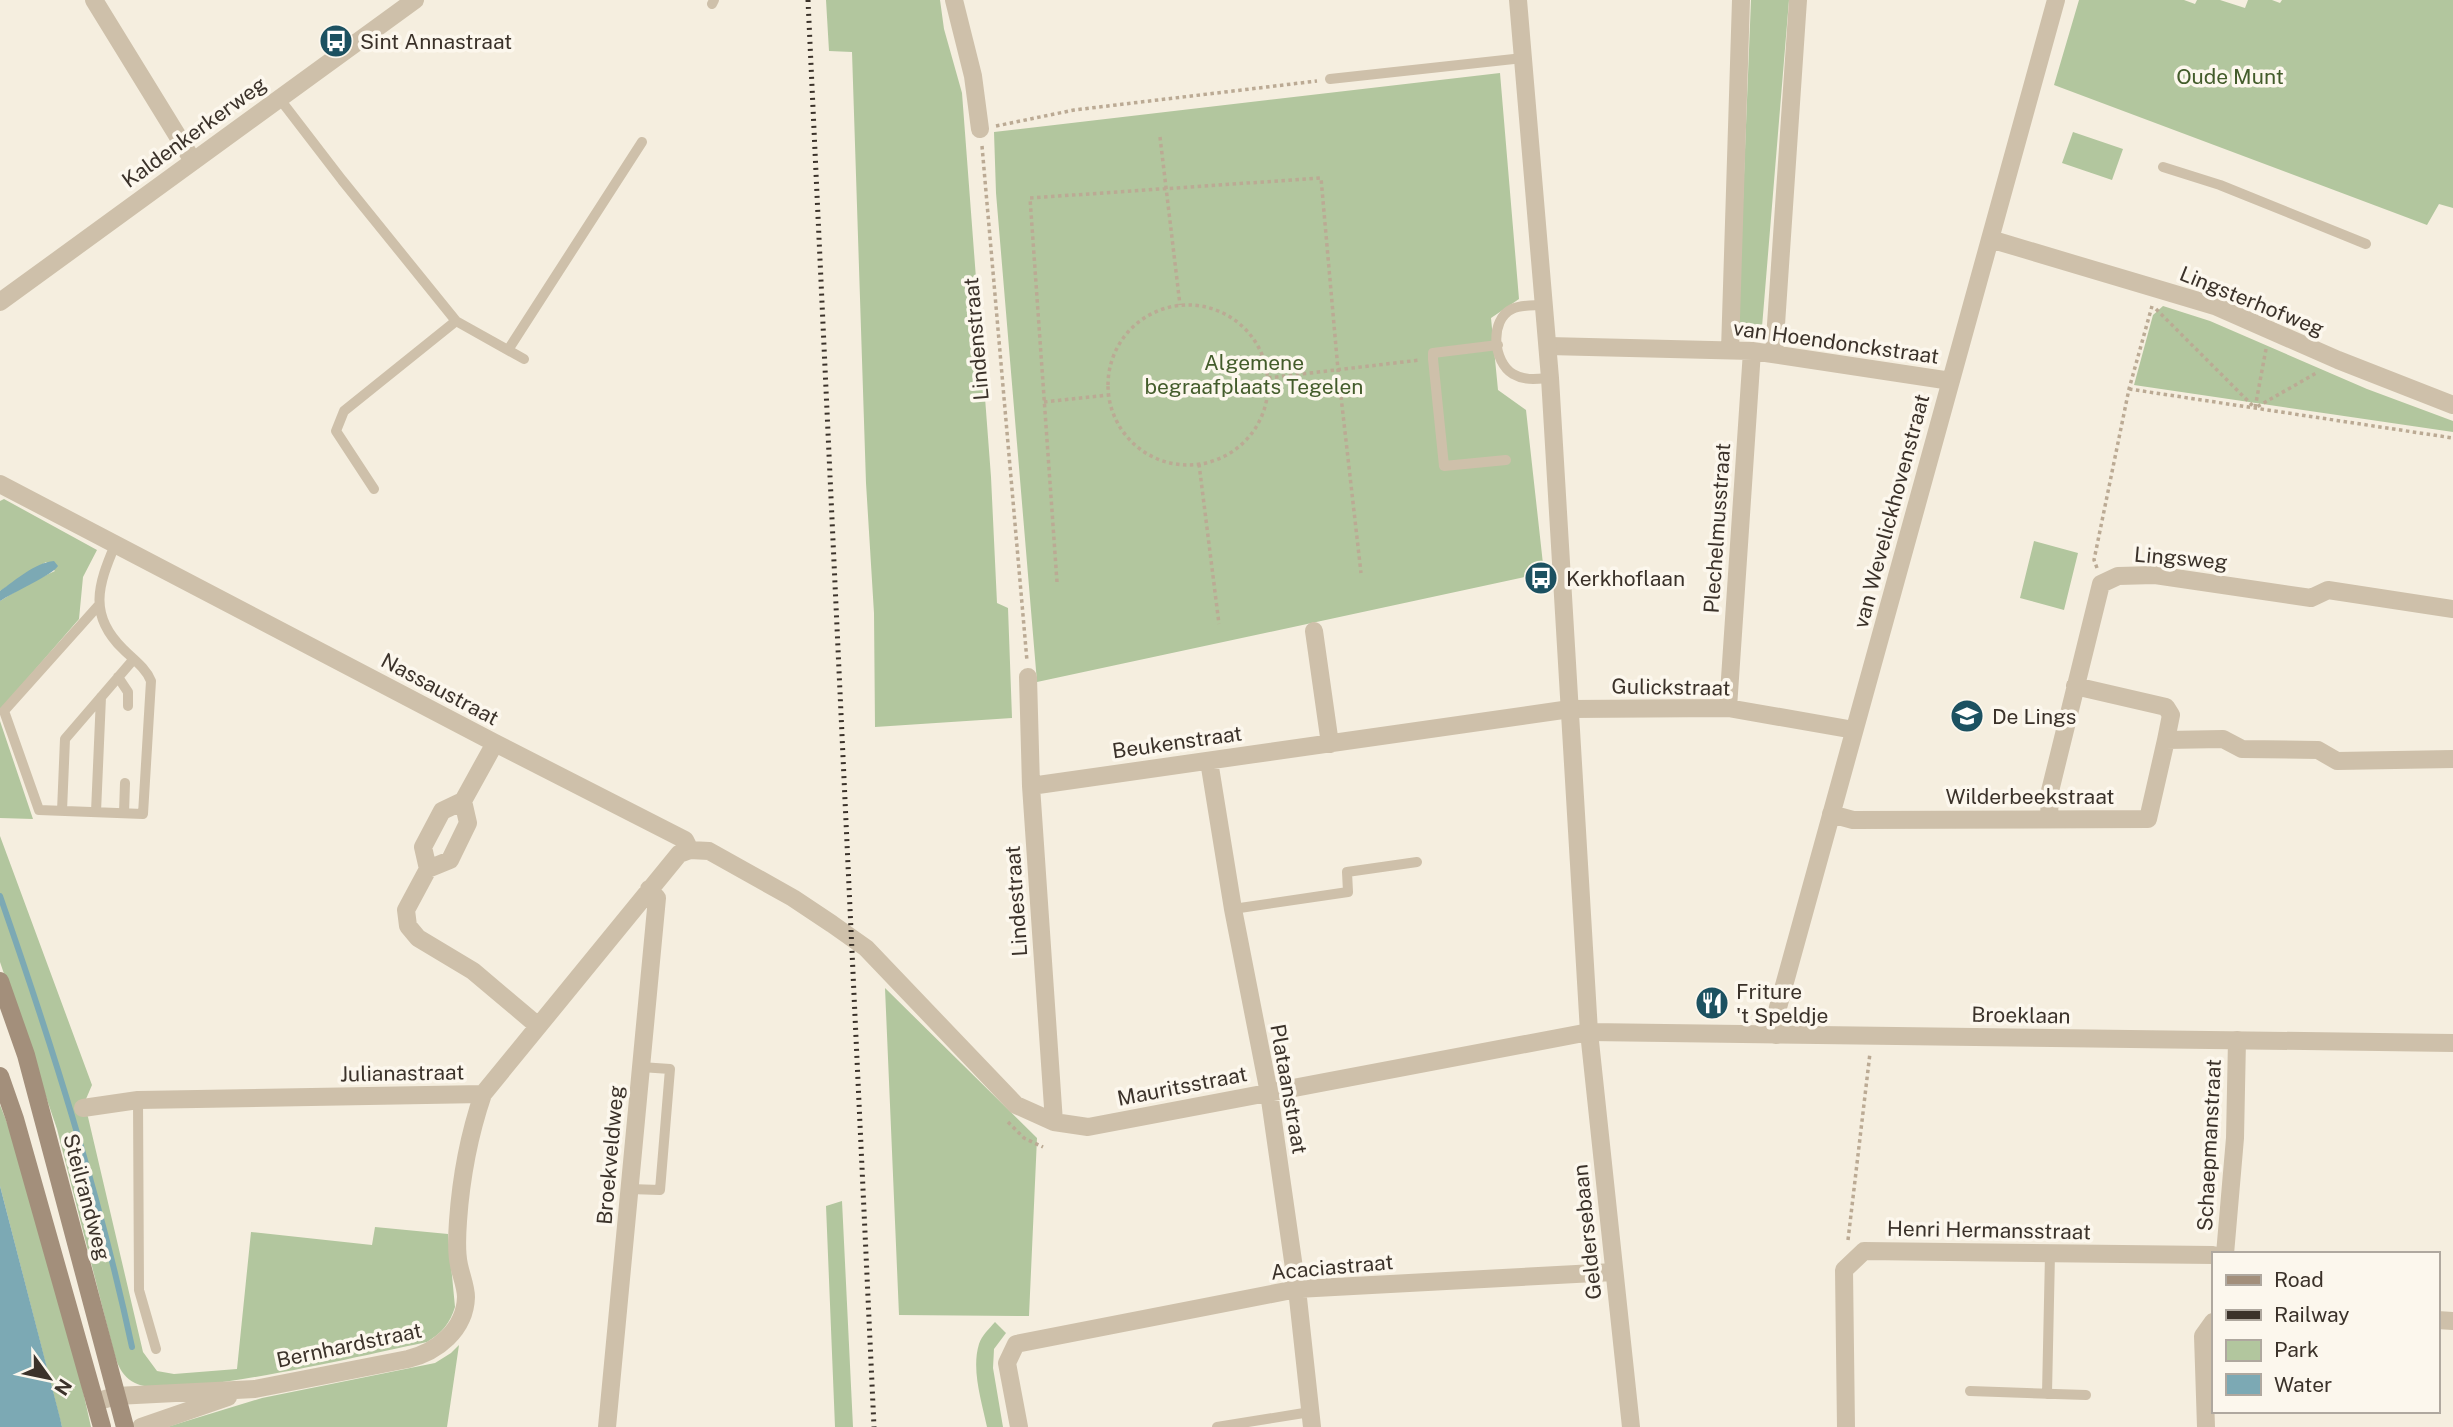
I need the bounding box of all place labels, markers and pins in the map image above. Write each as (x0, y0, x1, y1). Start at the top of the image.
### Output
bus stop icon: Sint Annastraat (317, 22, 355, 60)
place label: Sint Annastraat (360, 29, 512, 54)
bus stop icon: Kerkhoflaan (1522, 559, 1560, 597)
place label: Kerkhoflaan (1566, 566, 1685, 591)
school or university icon: De Lings (1948, 697, 1986, 735)
place label: De Lings (1992, 704, 2076, 729)
place label: Friture 't Speldje (1736, 979, 1828, 1028)
restaurant icon: Friture 't Speldje (1693, 984, 1731, 1022)

